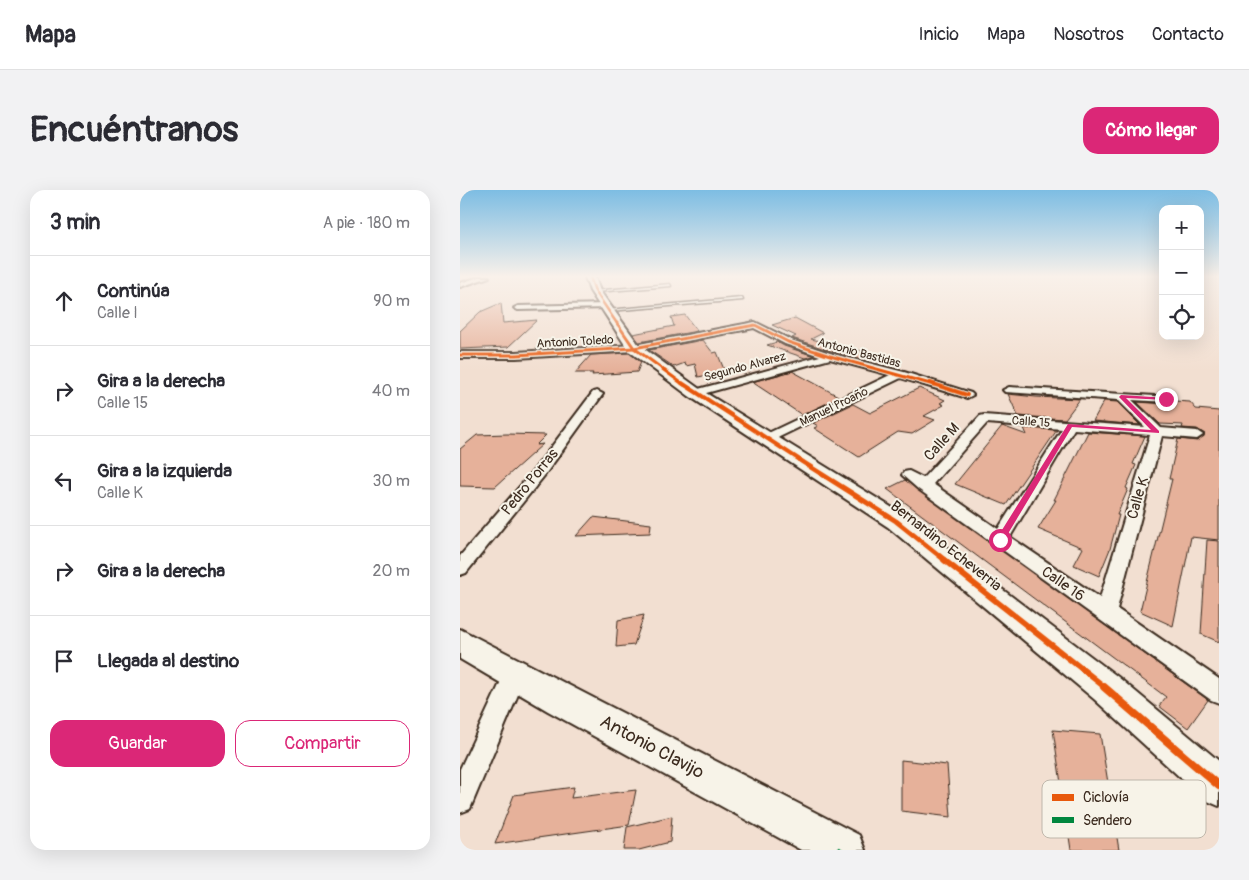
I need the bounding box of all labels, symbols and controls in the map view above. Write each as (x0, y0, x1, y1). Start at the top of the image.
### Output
text: Mapa (25, 20, 76, 49)
text: Inicio (918, 23, 959, 46)
text: Mapa (987, 23, 1025, 46)
text: Nosotros (1053, 23, 1124, 46)
text: Contacto (1152, 23, 1224, 46)
button: Cómo llegar (1083, 107, 1219, 154)
text: Encuéntranos (30, 108, 238, 152)
map controls (1159, 205, 1204, 340)
button: + (1159, 205, 1204, 250)
text: 3 min (50, 209, 100, 236)
text: A pie · 180 m (323, 213, 410, 233)
button: − (1159, 250, 1204, 295)
text: Continúa (97, 279, 170, 303)
icon: ahead (50, 287, 78, 315)
text: 90 m (373, 291, 410, 311)
button: locate (1159, 295, 1204, 340)
text: Calle I (97, 303, 138, 323)
street label: Antonio Toledo (536, 332, 614, 352)
street label: Antonio Bastidas (816, 335, 903, 371)
street label: Segundo Alvarez (702, 349, 788, 385)
text: Gira a la derecha (97, 369, 225, 393)
icon: right (50, 377, 78, 405)
text: 40 m (372, 381, 410, 401)
street label: Manuel Proaño (798, 384, 871, 430)
route end (1155, 388, 1178, 411)
text: Calle 15 (97, 393, 148, 413)
street label: Calle 15 (1011, 413, 1051, 431)
street label: Calle M (920, 419, 964, 465)
street label: Pedro Porras (497, 445, 563, 519)
text: Gira a la izquierda (97, 459, 232, 483)
icon: left (50, 467, 78, 495)
text: 30 m (372, 471, 410, 491)
street label: Calle K (1123, 475, 1153, 521)
text: Calle K (97, 483, 143, 503)
street label: Bernardino Echeverria (887, 497, 1005, 595)
route start (989, 529, 1012, 552)
icon: right (50, 557, 78, 585)
text: Gira a la derecha (97, 559, 225, 583)
text: 20 m (372, 561, 410, 581)
street label: Calle 16 (1038, 562, 1088, 606)
icon: arrive (50, 647, 78, 675)
text: Llegada al destino (97, 649, 239, 673)
street label: Antonio Clavijo (596, 710, 708, 784)
button: Guardar (50, 720, 225, 767)
button: Compartir (235, 720, 410, 767)
legend (1042, 780, 1206, 838)
text: Ciclovía (1083, 789, 1129, 806)
text: Sendero (1083, 812, 1132, 829)

